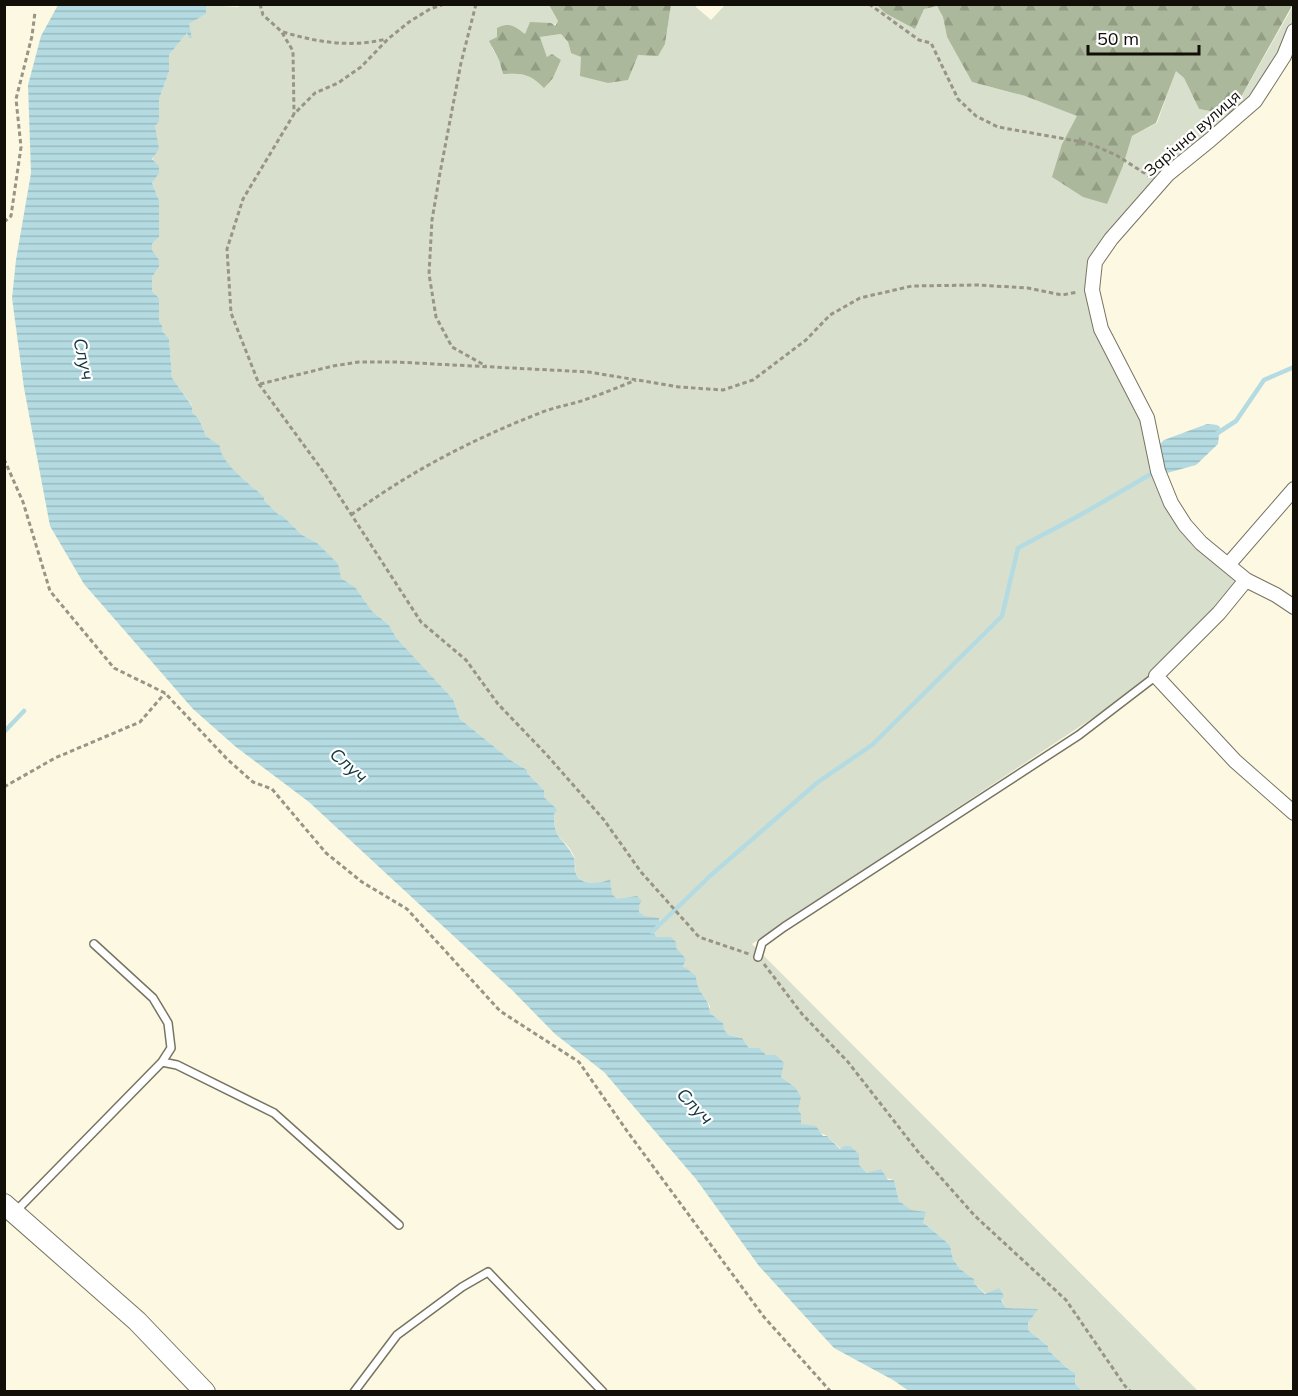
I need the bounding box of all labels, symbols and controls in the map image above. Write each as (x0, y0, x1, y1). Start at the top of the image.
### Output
scale bar (1088, 18, 1199, 56)
text: 50 m (1097, 27, 1139, 50)
street label: Зарічна вулиця (1140, 86, 1244, 180)
water label: Случ (68, 336, 100, 382)
water label: Случ (325, 742, 373, 788)
water label: Случ (672, 1083, 718, 1129)

